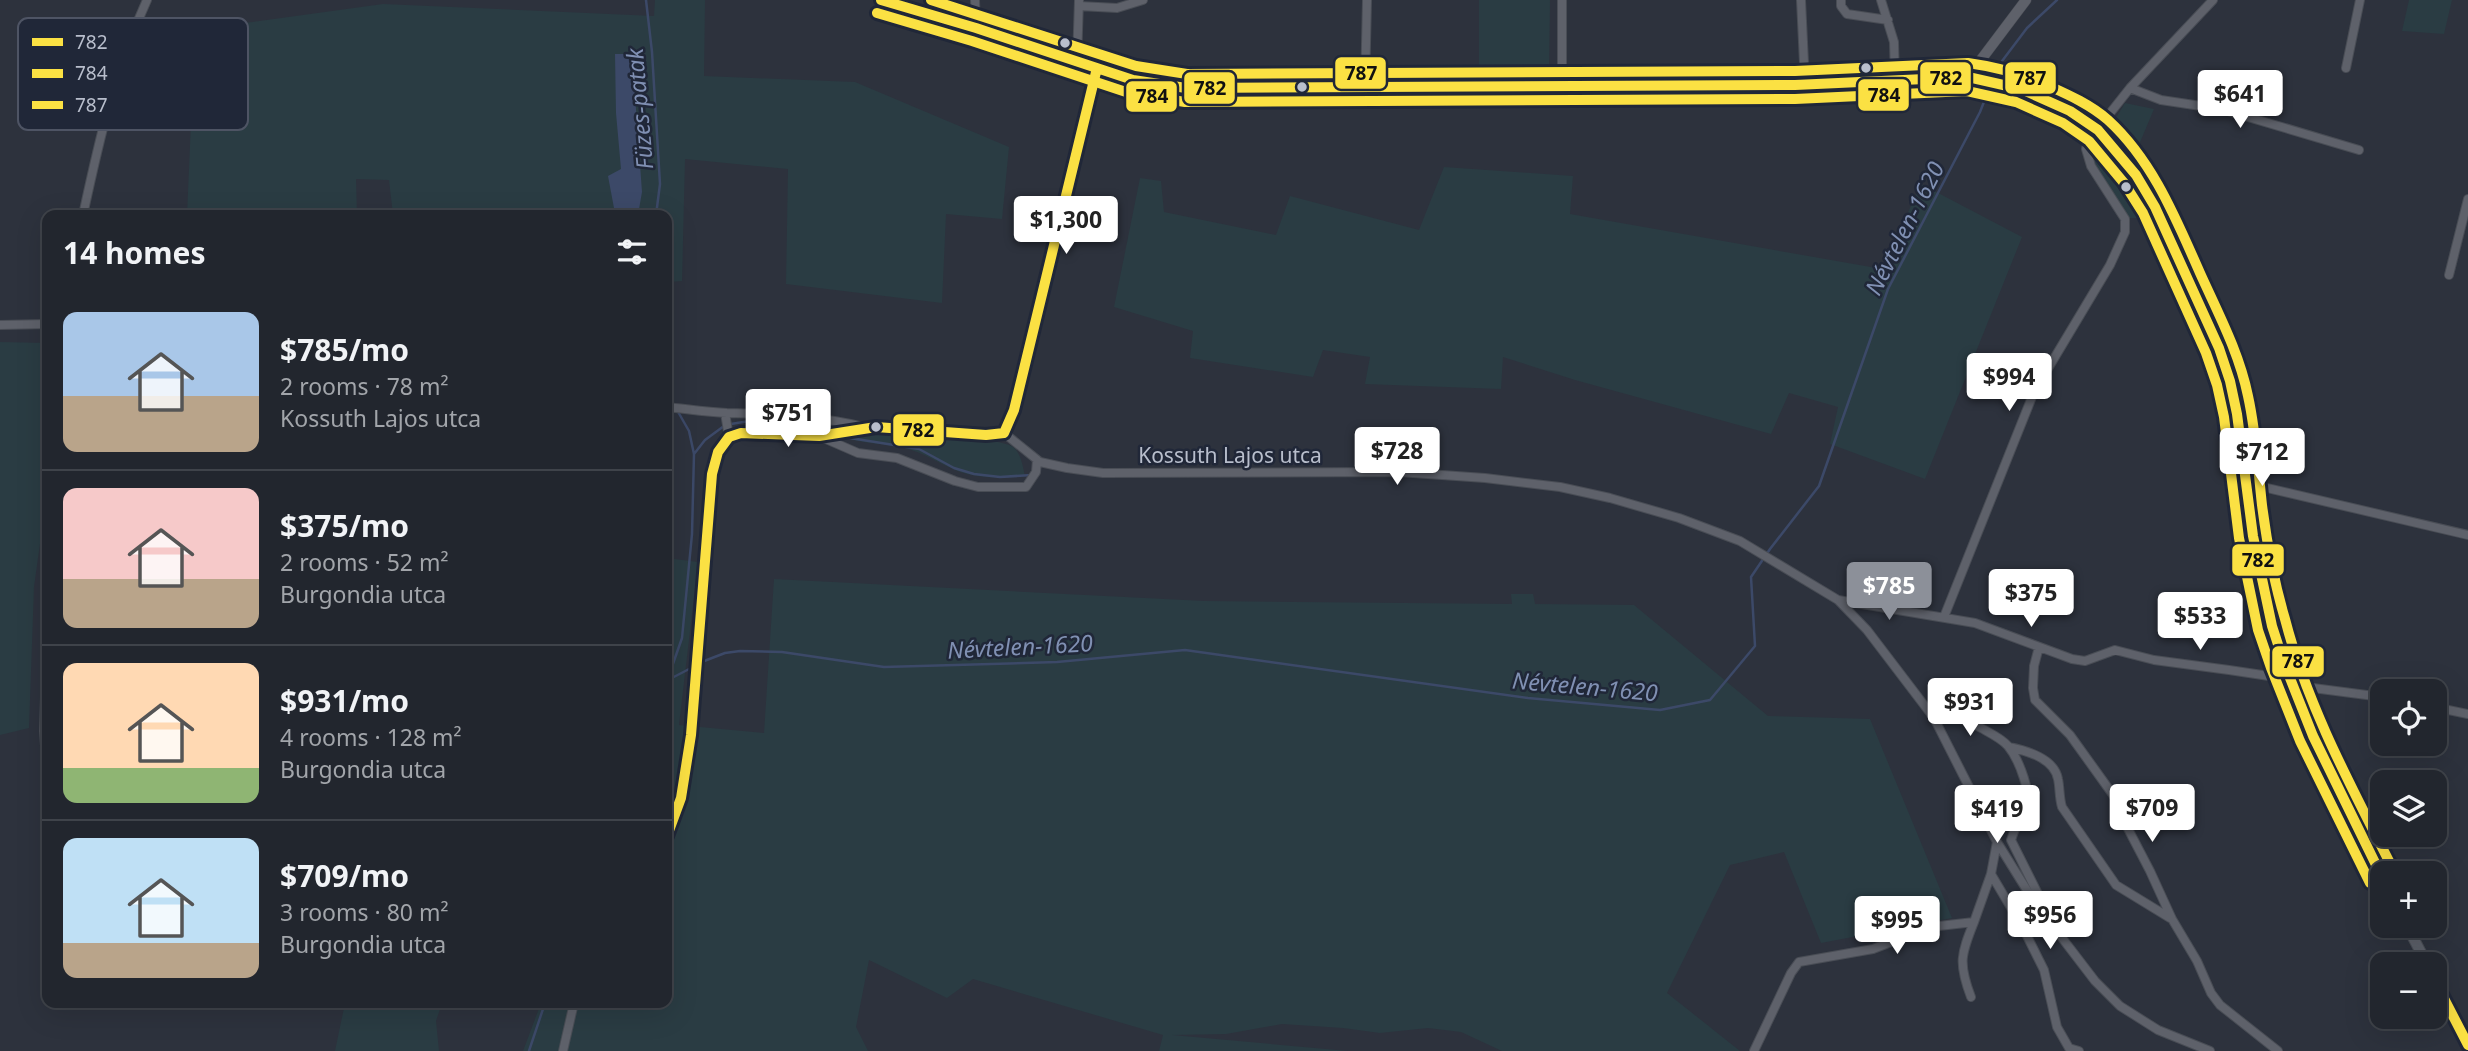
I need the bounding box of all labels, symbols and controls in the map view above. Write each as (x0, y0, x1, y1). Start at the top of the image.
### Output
legend (18, 18, 248, 130)
text: 782 (75, 29, 108, 55)
unlabelled marker (1058, 36, 1072, 50)
water label: Füzes-patak (618, 45, 660, 171)
line badge: 787 (1334, 56, 1387, 90)
text: 784 (75, 60, 108, 86)
text: 787 (1345, 60, 1377, 86)
unlabelled marker (1859, 61, 1873, 75)
line badge: 782 (1919, 61, 1972, 95)
line badge: 787 (2004, 61, 2057, 95)
text: 782 (1930, 65, 1962, 91)
text: 787 (2014, 65, 2046, 91)
line badge: 782 (1183, 71, 1236, 105)
pin: $641 (2199, 71, 2281, 130)
text: 782 (1194, 75, 1226, 101)
text: $641 (2214, 77, 2266, 109)
line badge: 784 (1857, 78, 1910, 112)
line badge: 784 (1125, 80, 1178, 113)
unlabelled marker (1295, 80, 1309, 94)
text: 784 (1868, 82, 1900, 108)
text: 784 (1136, 83, 1168, 109)
text: 787 (75, 92, 108, 118)
water label: Névtelen-1620 (1857, 156, 1951, 300)
unlabelled marker (2119, 180, 2133, 194)
pin: $1,300 (1009, 196, 1123, 256)
text: $1,300 (1030, 203, 1102, 235)
text: 14 homes (63, 232, 206, 273)
icon: filters (613, 233, 651, 271)
text: $785/mo (280, 329, 409, 370)
icon: home (119, 340, 203, 424)
pin: $994 (1968, 354, 2050, 413)
text: $994 (1983, 360, 2035, 392)
text: 2 rooms · 78 m² (280, 370, 449, 402)
pin: $751 (747, 390, 829, 449)
text: $751 (762, 396, 814, 428)
text: Kossuth Lajos utca (280, 402, 481, 434)
line badge: 782 (892, 413, 945, 447)
text: 782 (902, 417, 934, 443)
unlabelled marker (869, 420, 883, 434)
pin: $728 (1356, 428, 1438, 487)
pin: $712 (2221, 428, 2303, 488)
text: $728 (1371, 434, 1423, 466)
text: $712 (2236, 435, 2288, 467)
street label: Kossuth Lajos utca (1138, 441, 1322, 469)
text: $375/mo (280, 505, 409, 546)
icon: home (119, 516, 203, 600)
line badge: 782 (2231, 543, 2285, 577)
text: 2 rooms · 52 m² (280, 546, 449, 578)
text: 782 (2242, 547, 2274, 573)
pin: $785 (1848, 562, 1930, 622)
text: $785 (1863, 569, 1915, 601)
pin: $375 (1990, 570, 2072, 629)
text: $375 (2005, 576, 2057, 608)
text: Burgondia utca (280, 578, 446, 610)
pin: $533 (2159, 592, 2241, 652)
text: $533 (2174, 599, 2226, 631)
water label: Névtelen-1620 (946, 626, 1094, 666)
line badge: 787 (2271, 645, 2325, 678)
text: 787 (2282, 648, 2314, 674)
water label: Névtelen-1620 (1511, 664, 1659, 708)
pin: $931 (1929, 678, 2011, 738)
map controls (2370, 679, 2447, 1029)
button: locate (2370, 679, 2447, 756)
text: $931/mo (280, 680, 409, 721)
text: $931 (1944, 685, 1996, 717)
icon: home (119, 691, 203, 775)
text: 4 rooms · 128 m² (280, 721, 462, 753)
text: Burgondia utca (280, 753, 446, 785)
button: layers (2370, 770, 2447, 847)
pin: $709 (2111, 784, 2193, 844)
pin: $419 (1956, 786, 2038, 845)
text: $709 (2126, 791, 2178, 823)
text: $419 (1971, 792, 2023, 824)
text: $709/mo (280, 855, 409, 896)
button: + (2370, 861, 2447, 938)
icon: home (119, 866, 203, 950)
pin: $956 (2009, 892, 2091, 951)
text: 3 rooms · 80 m² (280, 896, 449, 928)
pin: $995 (1856, 897, 1938, 956)
text: $956 (2024, 898, 2076, 930)
text: $995 (1871, 903, 1923, 935)
text: Burgondia utca (280, 928, 446, 960)
button: − (2370, 952, 2447, 1029)

